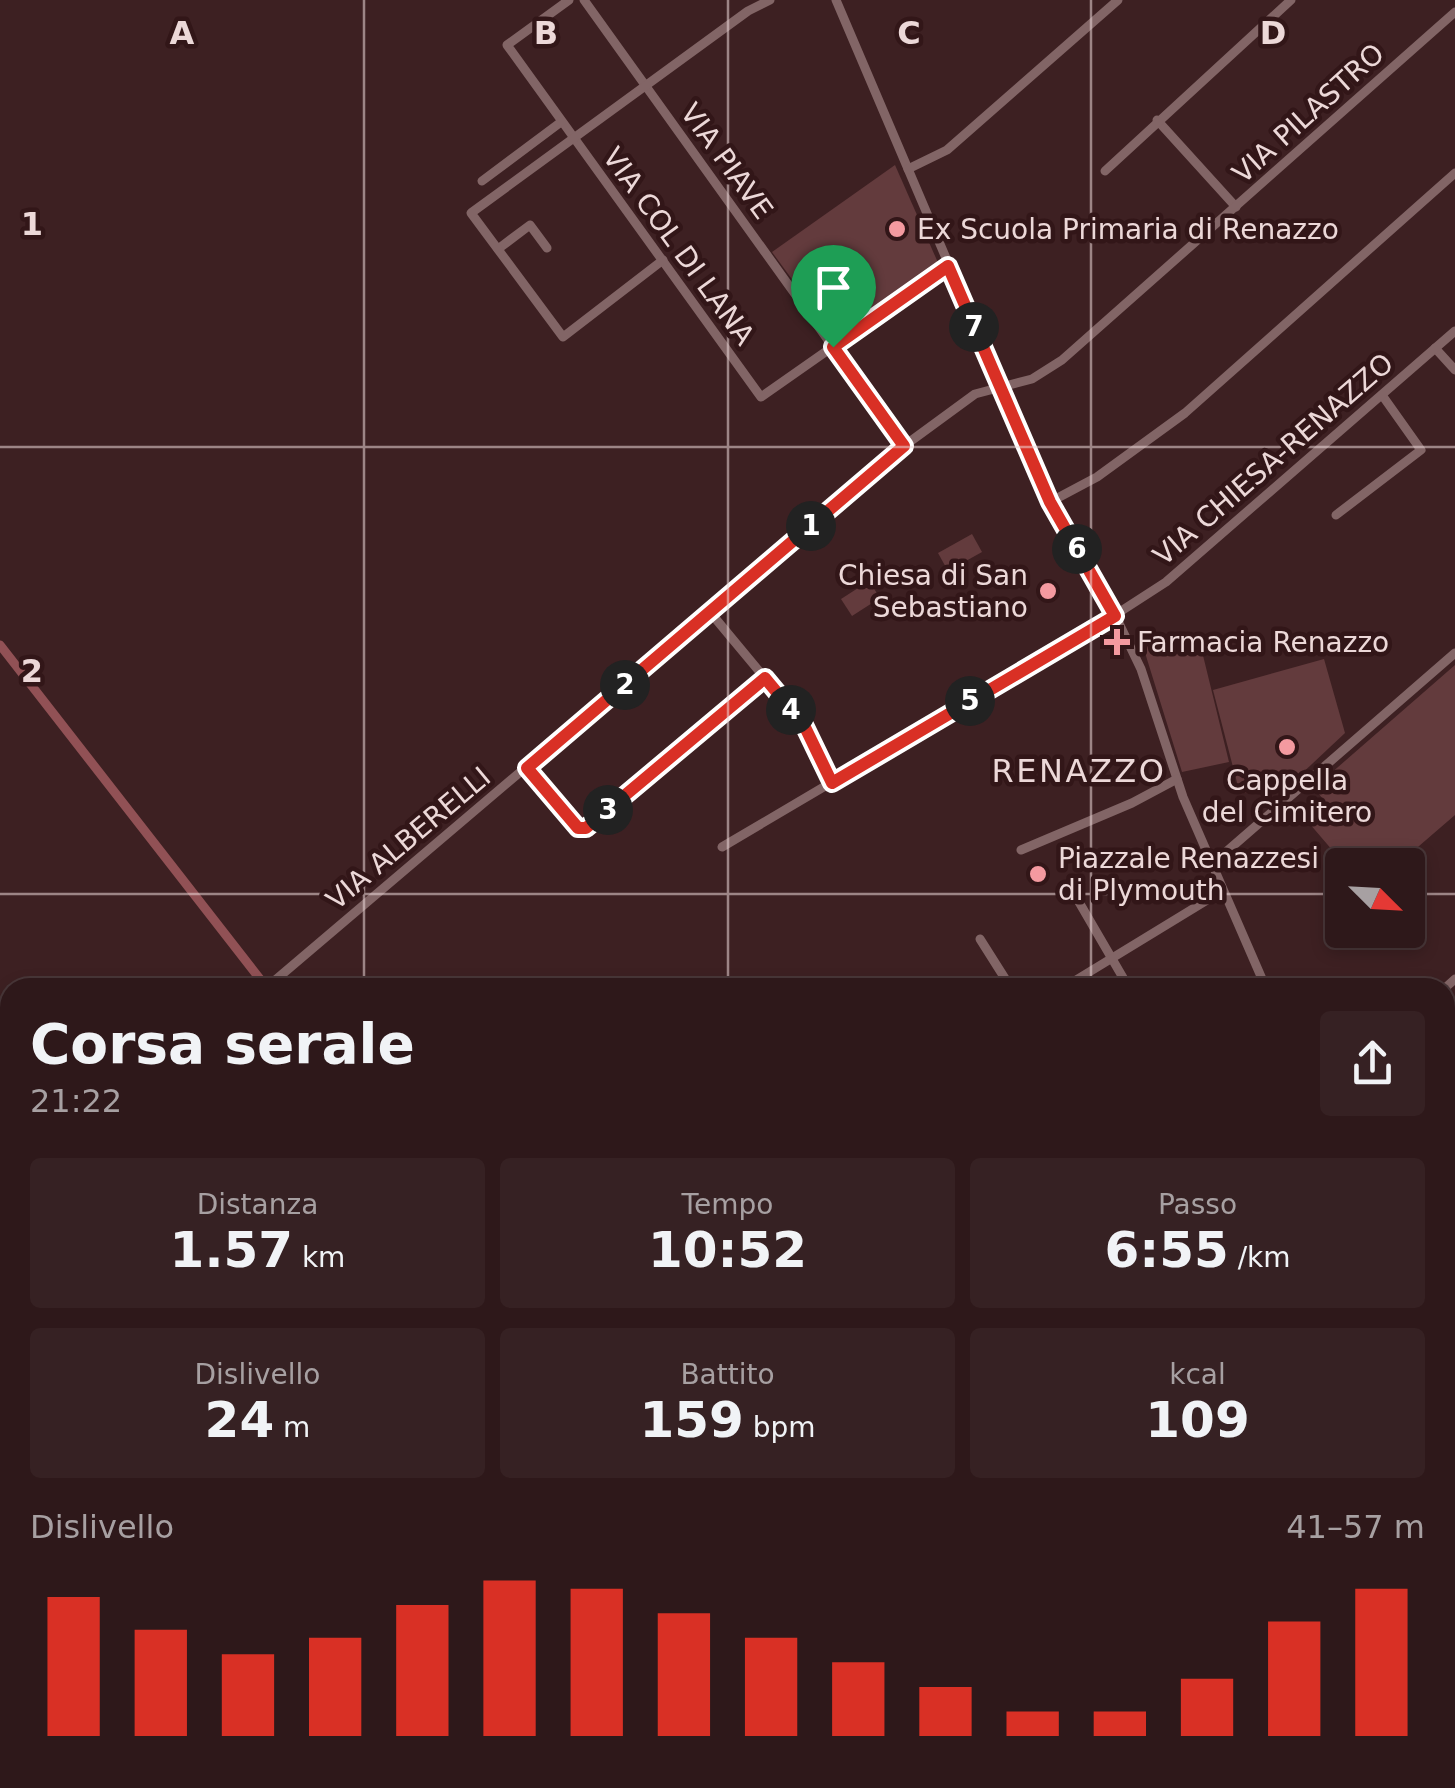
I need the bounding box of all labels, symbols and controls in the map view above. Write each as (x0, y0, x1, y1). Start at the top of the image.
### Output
text: A (170, 14, 195, 52)
text: B (534, 14, 558, 52)
text: C (897, 14, 921, 52)
text: D (1260, 14, 1286, 52)
street label: VIA PILASTRO (1226, 37, 1391, 190)
street label: VIA PIAVE (674, 97, 780, 226)
street label: VIA COL DI LANA (596, 141, 761, 351)
text: 1 (21, 205, 43, 243)
place label: Ex Scuola Primaria di Renazzo (917, 213, 1339, 246)
marker: Ex Scuola Primaria di Renazzo (886, 218, 908, 240)
pin (791, 245, 876, 348)
icon: arrive (806, 260, 861, 315)
pin: 7 (949, 302, 999, 352)
text: 7 (964, 310, 984, 343)
street label: VIA CHIESA-RENAZZO (1147, 346, 1400, 572)
pin: 1 (786, 501, 836, 551)
text: 1 (801, 509, 821, 542)
pin: 6 (1052, 524, 1102, 574)
text: 6 (1067, 532, 1087, 565)
place label: Chiesa di San Sebastiano (838, 559, 1028, 624)
marker: Chiesa di San Sebastiano (1037, 580, 1059, 602)
place label: Farmacia Renazzo (1137, 626, 1389, 659)
marker: Farmacia Renazzo (1106, 631, 1128, 653)
text: 2 (21, 652, 43, 690)
pin: 2 (600, 660, 650, 710)
text: 2 (615, 668, 635, 701)
pin: 5 (945, 676, 995, 726)
text: 5 (960, 684, 980, 717)
pin: 4 (766, 685, 816, 735)
text: 4 (781, 693, 801, 726)
marker: Cappella del Cimitero (1276, 736, 1298, 758)
district label: RENAZZO (992, 752, 1166, 790)
street label: VIA ALBERELLI (320, 760, 497, 917)
place label: Cappella del Cimitero (1202, 764, 1372, 829)
pin: 3 (583, 785, 633, 835)
text: 3 (598, 793, 618, 826)
place label: Piazzale Renazzesi di Plymouth (1058, 842, 1319, 907)
north arrow (1325, 848, 1425, 948)
map controls (1325, 848, 1425, 948)
marker: Piazzale Renazzesi di Plymouth (1027, 863, 1049, 885)
button: share (1320, 1011, 1425, 1116)
text: Corsa serale (30, 1012, 415, 1076)
text: 21:22 (30, 1082, 122, 1120)
text: Distanza (197, 1188, 318, 1221)
text: Tempo (682, 1188, 773, 1221)
text: Passo (1158, 1188, 1237, 1221)
text: 1.57 (170, 1221, 293, 1279)
text: 10:52 (648, 1221, 807, 1279)
text: 6:55 (1104, 1221, 1229, 1279)
text: km (293, 1241, 345, 1274)
text: /km (1229, 1241, 1291, 1274)
text: Dislivello (195, 1358, 320, 1391)
text: Battito (680, 1358, 775, 1391)
text: kcal (1169, 1358, 1226, 1391)
text: 24 (205, 1391, 274, 1449)
text: 159 (639, 1391, 744, 1449)
text: 109 (1145, 1391, 1250, 1449)
text: m (274, 1411, 310, 1444)
text: bpm (744, 1411, 816, 1444)
text: Dislivello (30, 1508, 174, 1546)
text: 41–57 m (1286, 1508, 1425, 1546)

